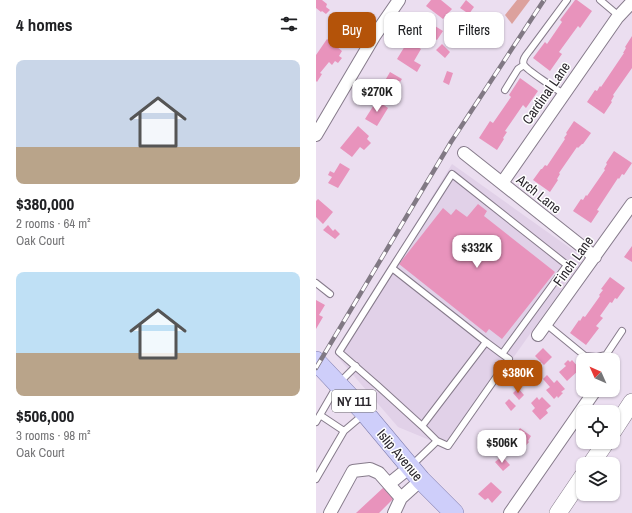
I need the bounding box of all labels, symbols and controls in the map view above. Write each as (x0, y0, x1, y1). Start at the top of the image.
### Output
chip: Buy (328, 12, 376, 48)
chip: Rent (384, 12, 436, 48)
chip: Filters (444, 12, 504, 48)
text: 4 homes (16, 13, 73, 36)
icon: filters (278, 13, 300, 35)
street label: Cardinal Lane (518, 58, 574, 128)
pin: $270K (349, 79, 405, 113)
text: $270K (361, 83, 393, 100)
icon: home (122, 86, 194, 158)
street label: Arch Lane (512, 170, 565, 217)
text: $380,000 (16, 192, 74, 215)
text: 2 rooms · 64 m² (16, 215, 91, 232)
text: Oak Court (16, 232, 65, 249)
street label: Finch Lane (549, 232, 597, 290)
pin: $332K (449, 235, 505, 269)
text: $332K (461, 239, 493, 256)
icon: home (122, 298, 194, 370)
north arrow (576, 353, 620, 397)
map controls (576, 353, 620, 501)
pin: $380K (490, 360, 546, 394)
text: $380K (502, 364, 534, 381)
road number: NY 111 (332, 390, 376, 412)
text: $506,000 (16, 404, 74, 427)
button: locate (576, 405, 620, 449)
street label: Islip Avenue (373, 425, 427, 485)
text: 3 rooms · 98 m² (16, 427, 91, 444)
pin: $506K (474, 430, 530, 464)
text: $506K (486, 434, 518, 451)
text: Oak Court (16, 444, 65, 461)
button: layers (576, 457, 620, 501)

